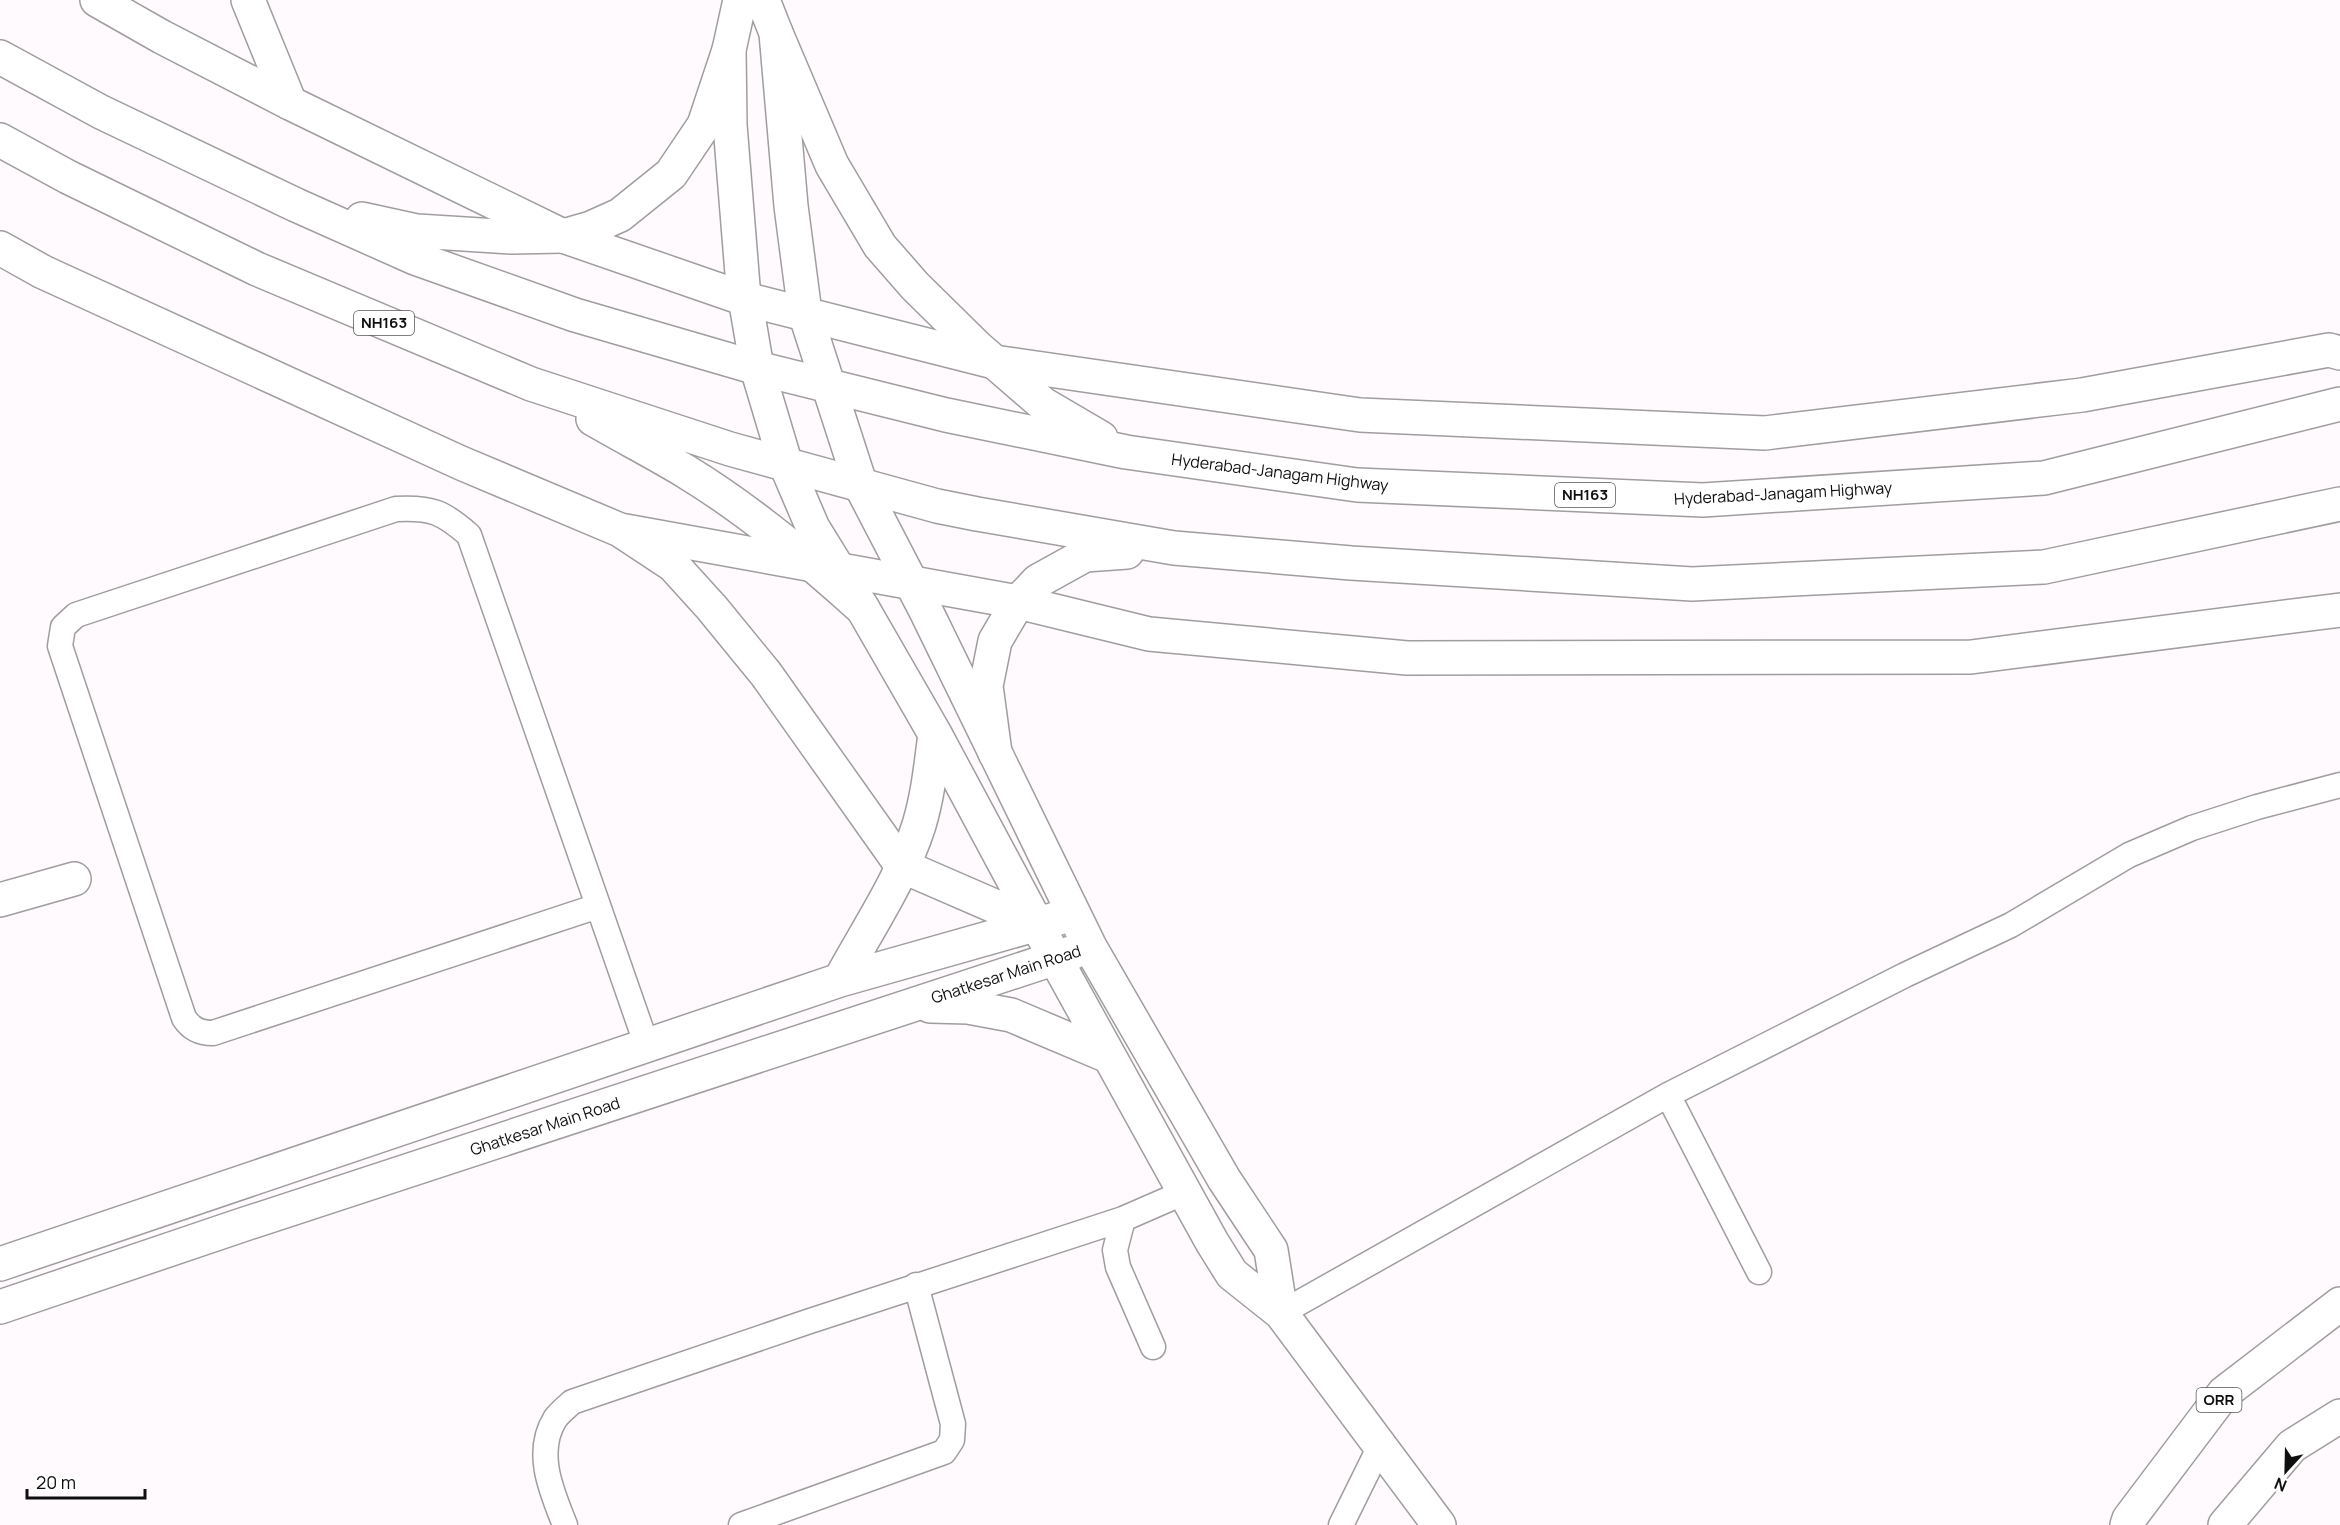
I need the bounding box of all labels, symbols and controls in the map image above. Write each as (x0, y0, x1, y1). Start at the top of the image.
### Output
road number: NH163 (354, 311, 414, 335)
street label: Hyderabad-Janagam Highway (1170, 448, 1390, 496)
street label: Hyderabad-Janagam Highway (1673, 476, 1893, 510)
road number: NH163 (1555, 483, 1615, 507)
street label: Ghatkesar Main Road (928, 939, 1084, 1009)
street label: Ghatkesar Main Road (467, 1091, 623, 1161)
road number: ORR (2196, 1388, 2242, 1412)
north arrow (2256, 1441, 2316, 1501)
scale bar (27, 1462, 146, 1500)
text: 20 m (36, 1470, 76, 1494)
text: N (2271, 1473, 2290, 1497)

